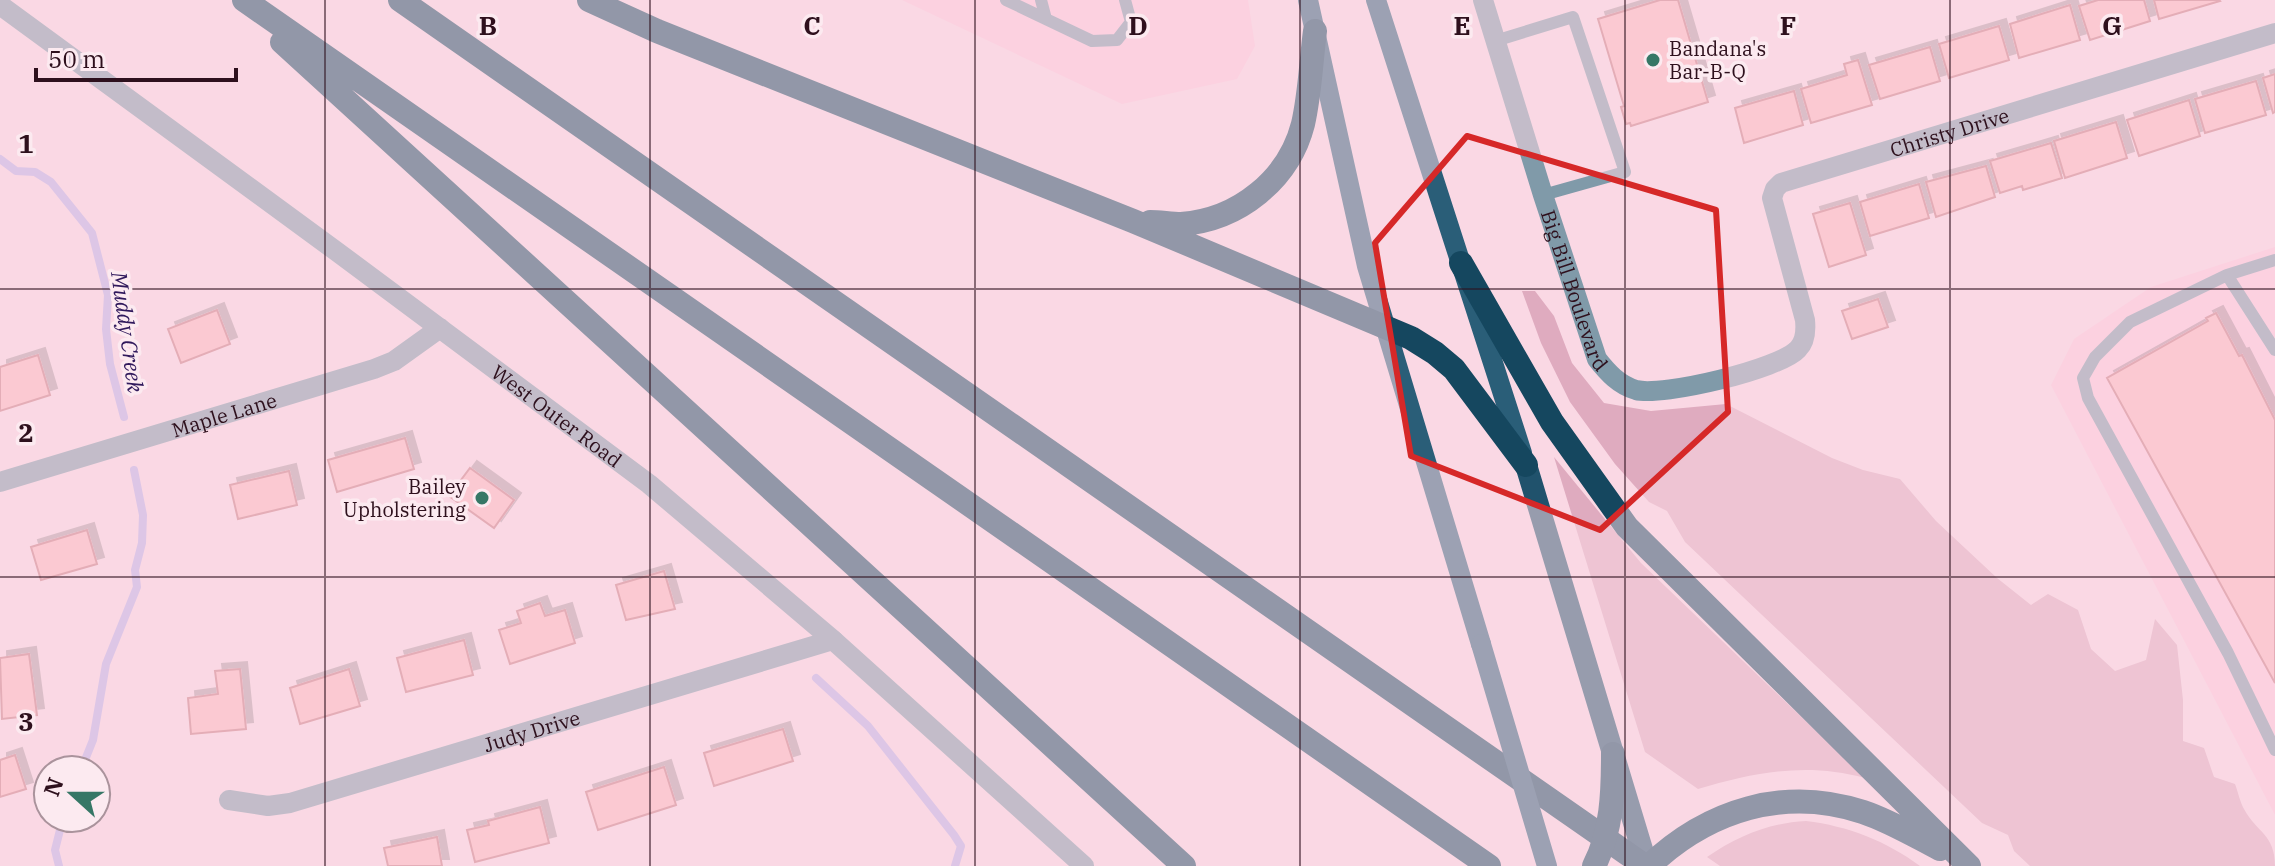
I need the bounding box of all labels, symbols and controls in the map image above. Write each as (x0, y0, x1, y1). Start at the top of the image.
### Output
text: B (479, 8, 497, 42)
text: C (803, 8, 821, 42)
text: D (1128, 8, 1148, 42)
text: E (1453, 8, 1471, 42)
text: F (1780, 8, 1796, 42)
text: G (2102, 8, 2122, 42)
scale bar (36, 32, 236, 82)
place label: Bandana's Bar-B-Q (1669, 35, 1766, 85)
text: 50 m (48, 43, 105, 75)
marker: Bandana's Bar-B-Q (1644, 51, 1662, 69)
street label: Christy Drive (1886, 101, 2012, 163)
text: 1 (18, 126, 34, 160)
street label: Big Bill Boulevard (1535, 206, 1615, 376)
water label: Muddy Creek (105, 269, 151, 395)
street label: West Outer Road (486, 358, 628, 473)
street label: Maple Lane (168, 386, 280, 443)
text: 2 (18, 415, 34, 449)
place label: Bailey Upholstering (343, 473, 466, 523)
marker: Bailey Upholstering (473, 489, 491, 507)
street label: Judy Drive (480, 703, 583, 758)
text: 3 (18, 704, 34, 738)
north arrow (32, 754, 112, 834)
text: N (36, 773, 70, 800)

